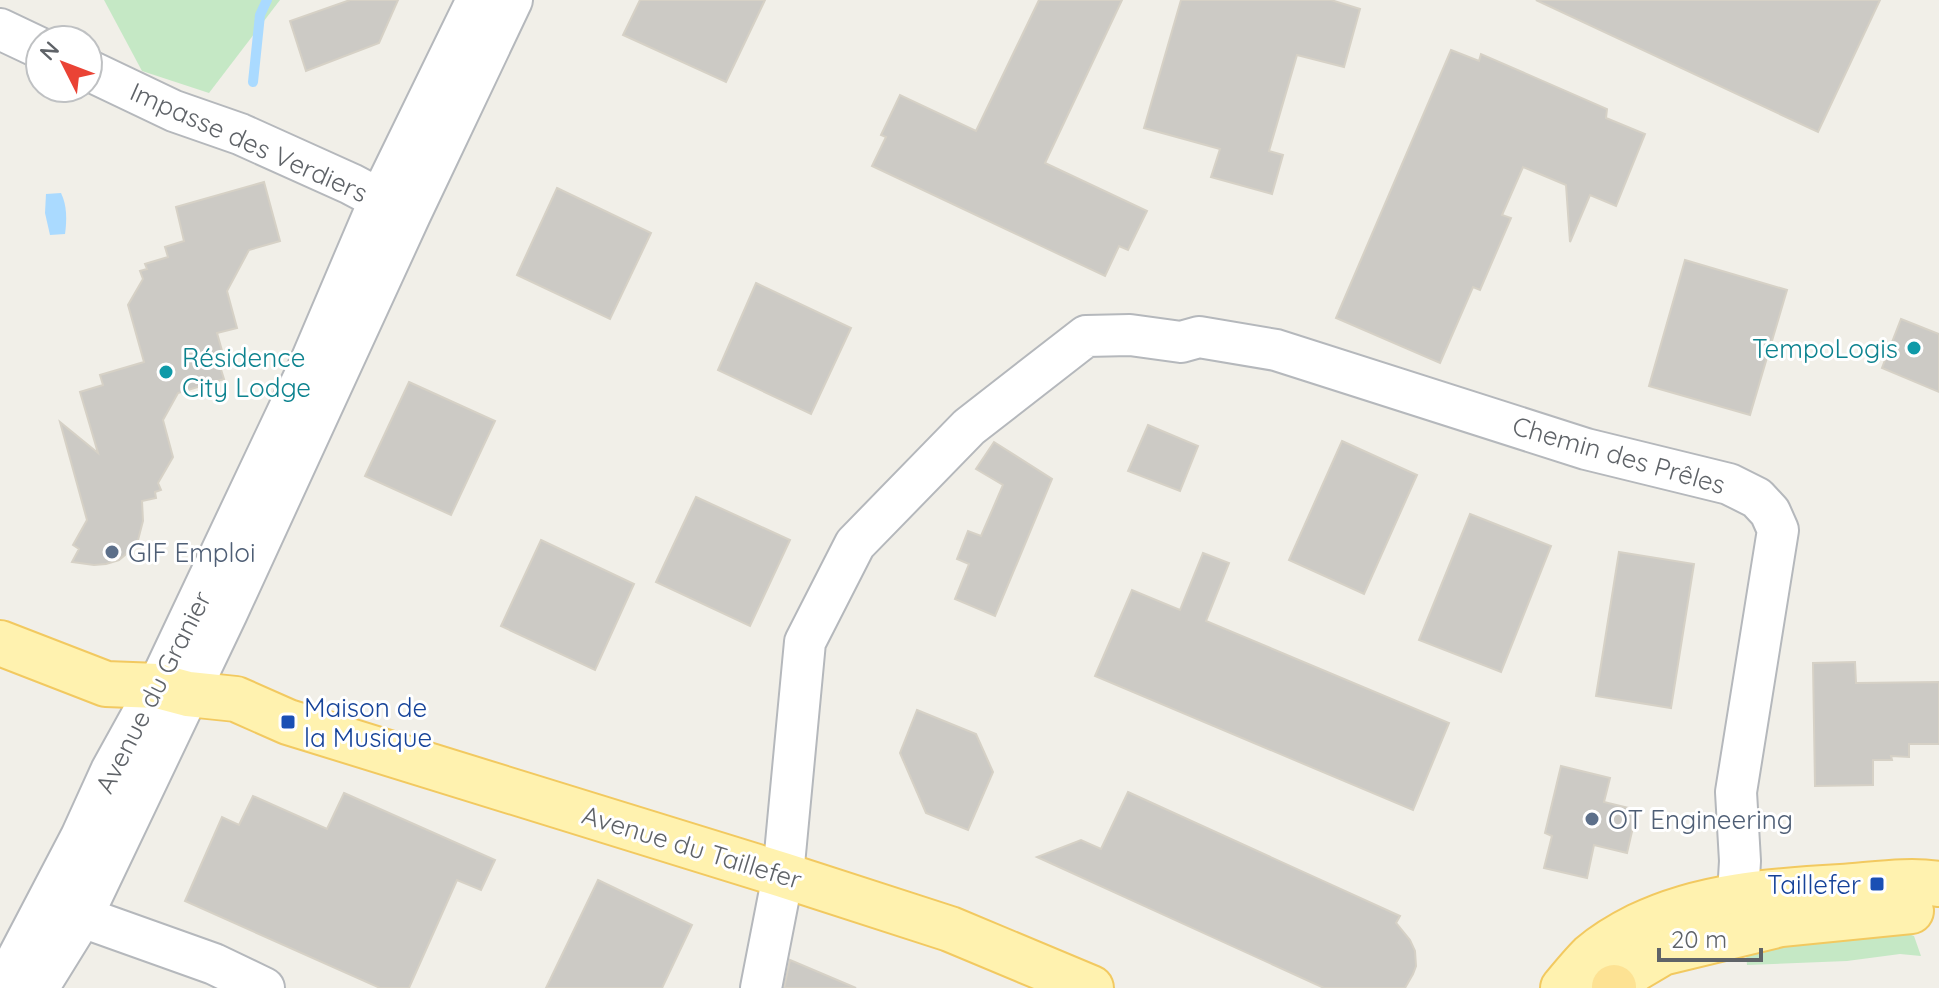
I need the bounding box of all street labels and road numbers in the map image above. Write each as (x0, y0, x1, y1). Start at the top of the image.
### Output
street label: Impasse des Verdiers (125, 75, 373, 209)
street label: Chemin des Prêles (1509, 409, 1729, 501)
street label: Avenue du Granier (88, 585, 218, 799)
street label: Avenue du Taillefer (578, 798, 806, 896)

